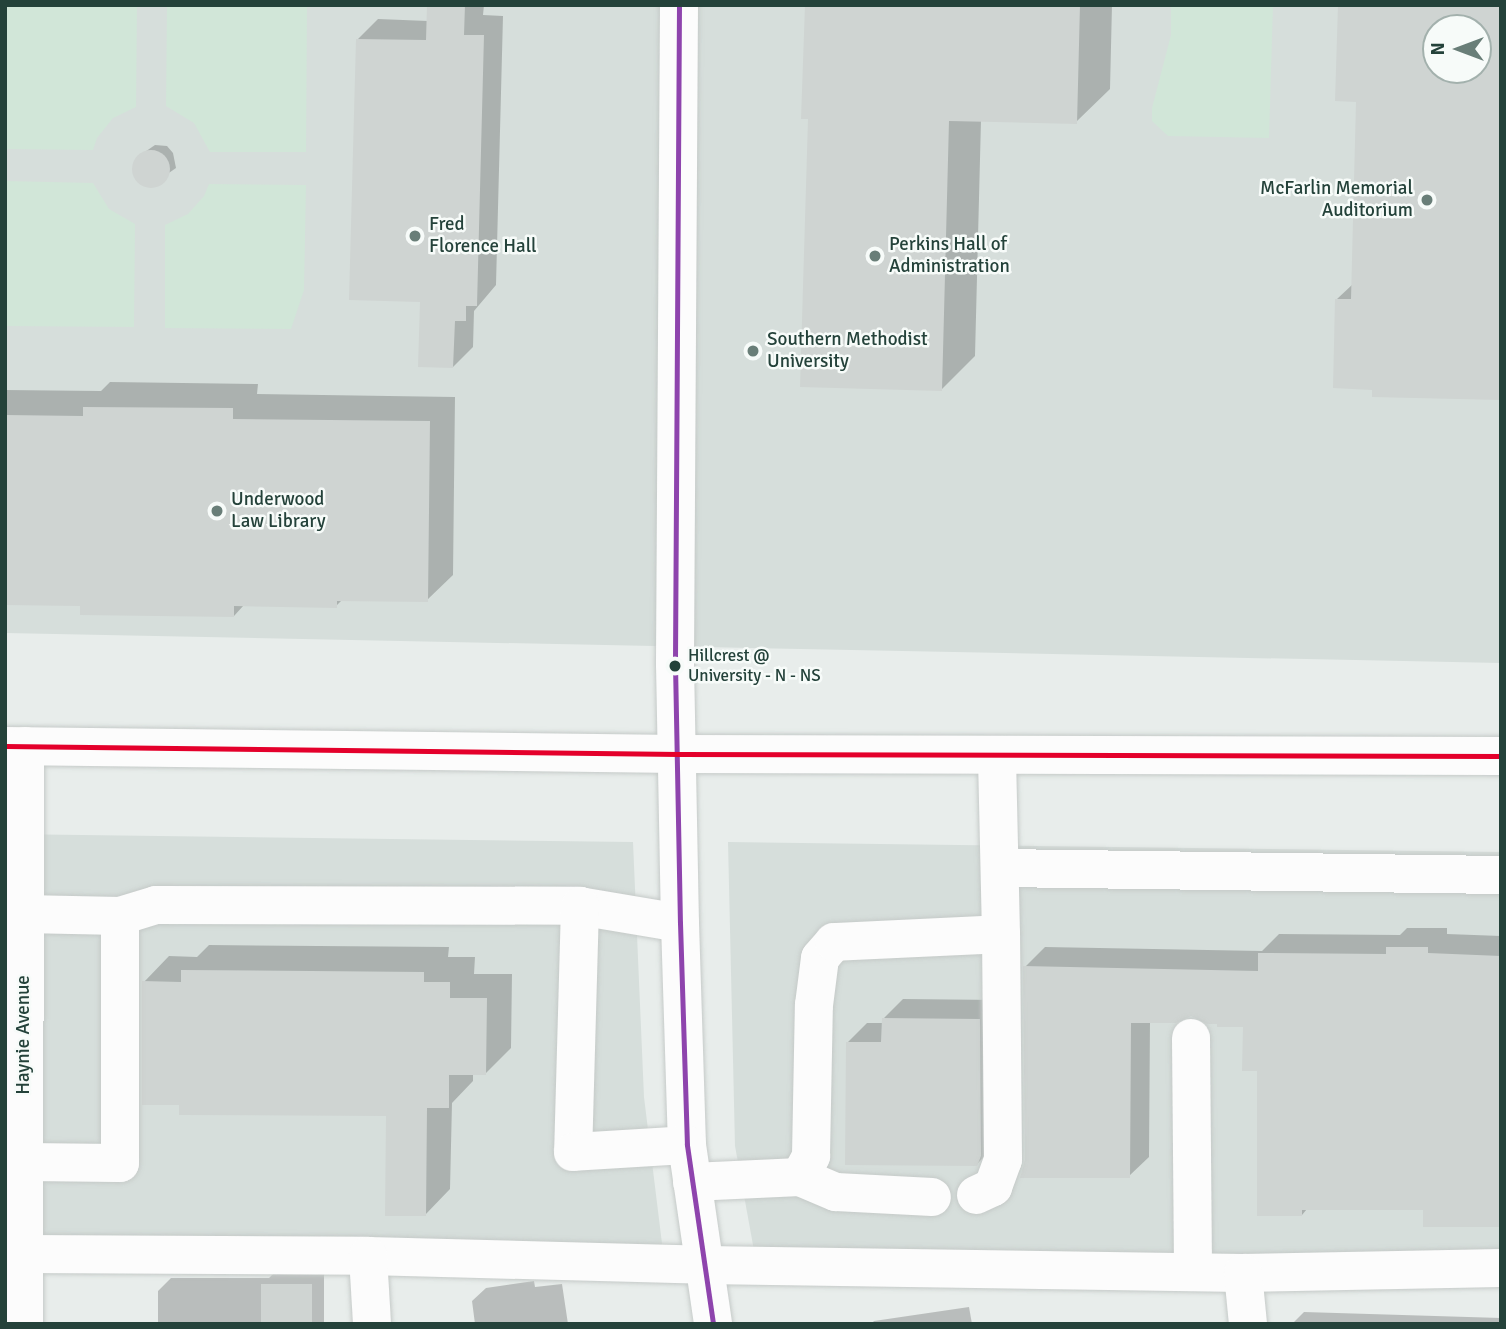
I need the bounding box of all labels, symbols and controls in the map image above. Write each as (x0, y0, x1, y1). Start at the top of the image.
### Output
north arrow (1422, 14, 1492, 84)
text: N (1426, 42, 1450, 56)
place label: McFarlin Memorial Auditorium (1260, 178, 1413, 222)
marker: McFarlin Memorial Auditorium (1419, 192, 1435, 208)
place label: Fred Florence Hall (429, 214, 537, 258)
marker: Fred Florence Hall (407, 228, 423, 244)
place label: Perkins Hall of Administration (889, 234, 1010, 278)
marker: Perkins Hall of Administration (867, 248, 883, 264)
place label: Southern Methodist University (767, 329, 928, 373)
marker: Southern Methodist University (745, 343, 761, 359)
place label: Underwood Law Library (231, 489, 326, 533)
marker: Underwood Law Library (209, 503, 225, 519)
place label: Hillcrest @ University - N - NS (688, 646, 821, 686)
marker: Hillcrest @ University - N - NS (668, 659, 682, 673)
street label: Haynie Avenue (13, 975, 35, 1095)

